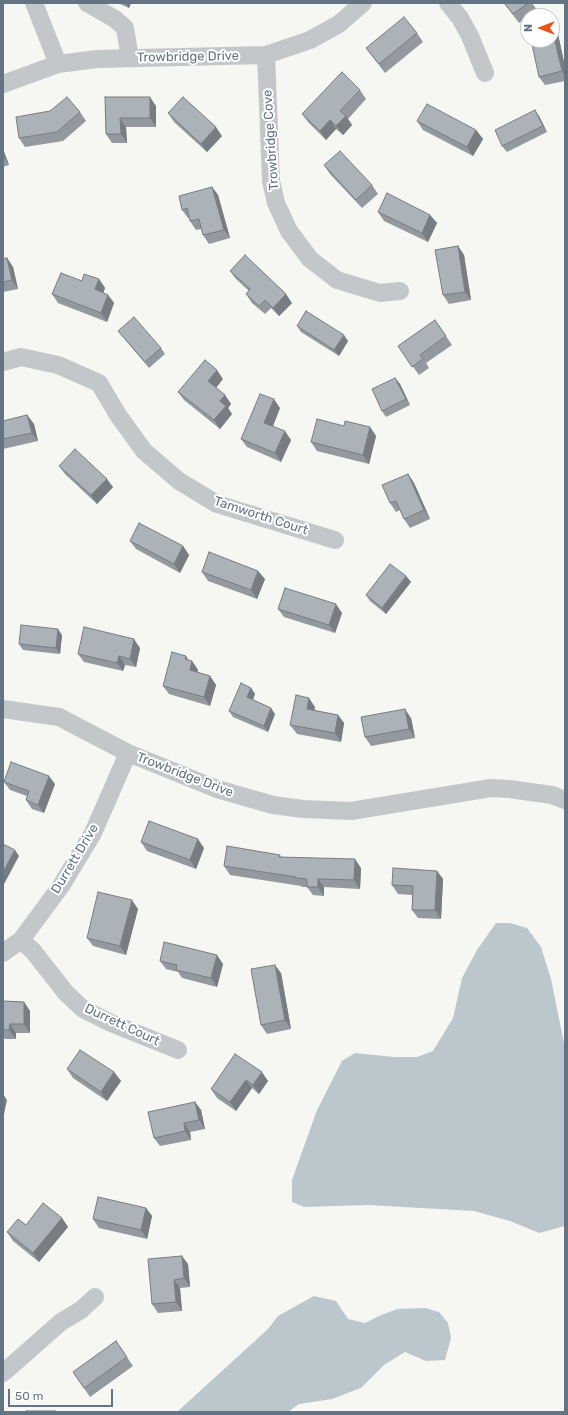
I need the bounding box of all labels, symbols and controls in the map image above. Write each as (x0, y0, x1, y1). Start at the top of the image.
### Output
north arrow (520, 8, 560, 48)
text: N (522, 24, 535, 32)
street label: Trowbridge Drive (137, 48, 239, 66)
street label: Trowbridge Cove (260, 89, 282, 191)
street label: Tamworth Court (212, 493, 310, 539)
street label: Trowbridge Drive (135, 749, 235, 801)
street label: Durrett Drive (48, 821, 102, 897)
street label: Durrett Court (82, 1001, 162, 1049)
scale bar (10, 1381, 115, 1407)
text: 50 m (15, 1389, 43, 1403)

